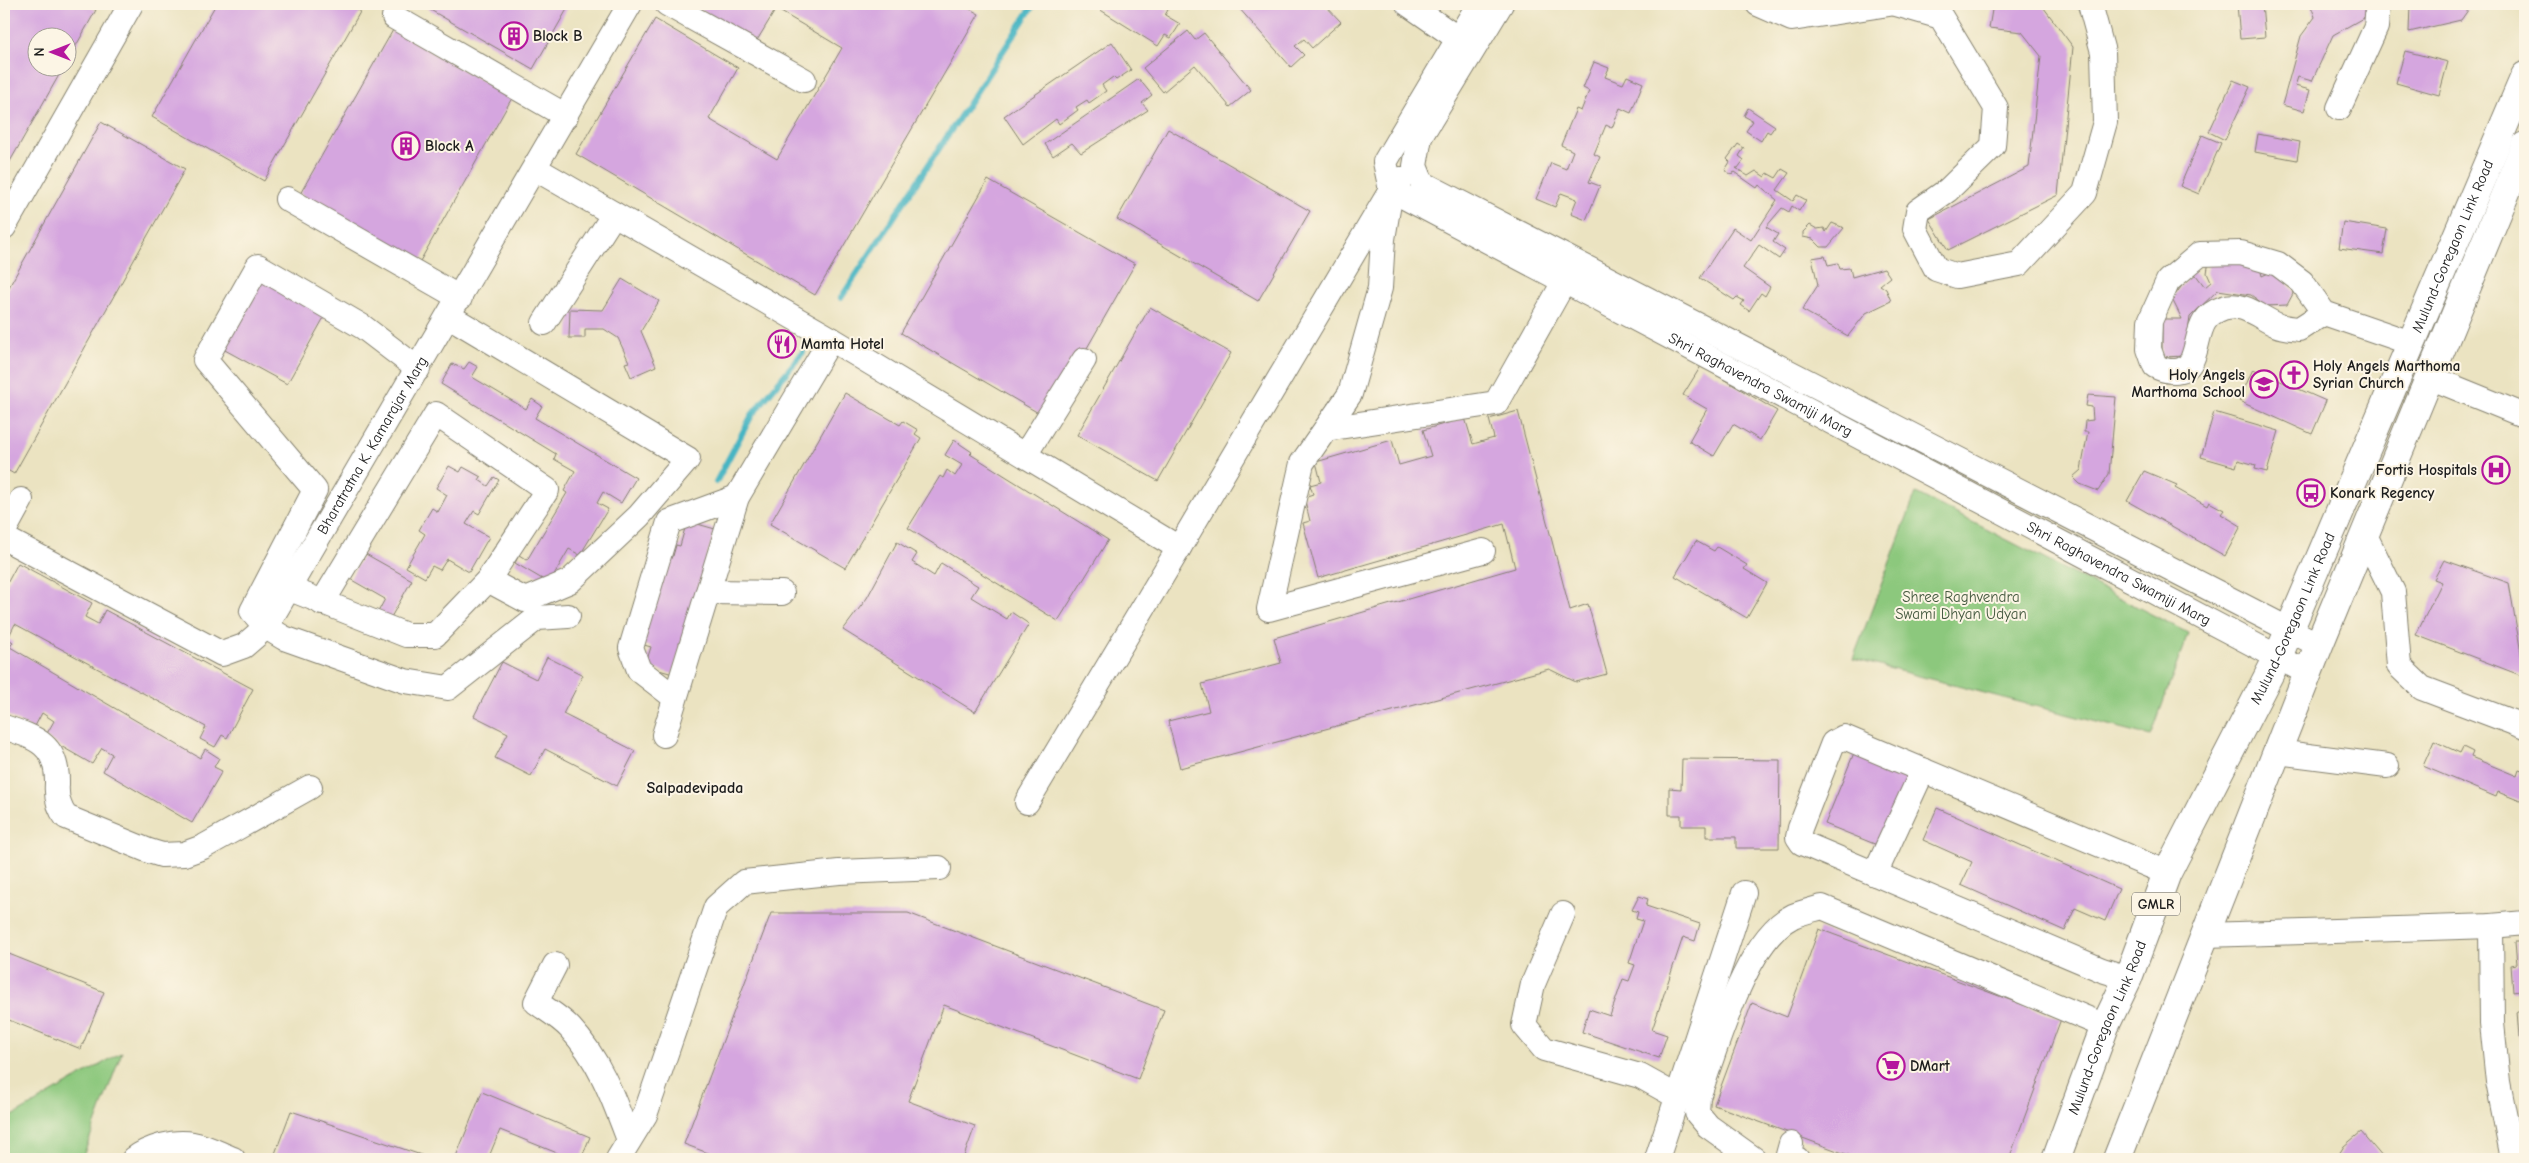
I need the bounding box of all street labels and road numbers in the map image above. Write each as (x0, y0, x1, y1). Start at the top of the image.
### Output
street label: Mulund-Goregaon Link Road (2408, 157, 2497, 336)
street label: Shri Raghavendra Swamiji Marg (1665, 329, 1856, 440)
street label: Bharatratna K. Kamarajar Marg (313, 353, 431, 537)
street label: Shri Raghavendra Swamiji Marg (2024, 517, 2214, 629)
street label: Mulund-Goregaon Link Road (2246, 530, 2339, 707)
road number: GMLR (2132, 892, 2180, 916)
street label: Mulund-Goregaon Link Road (2064, 938, 2150, 1117)

